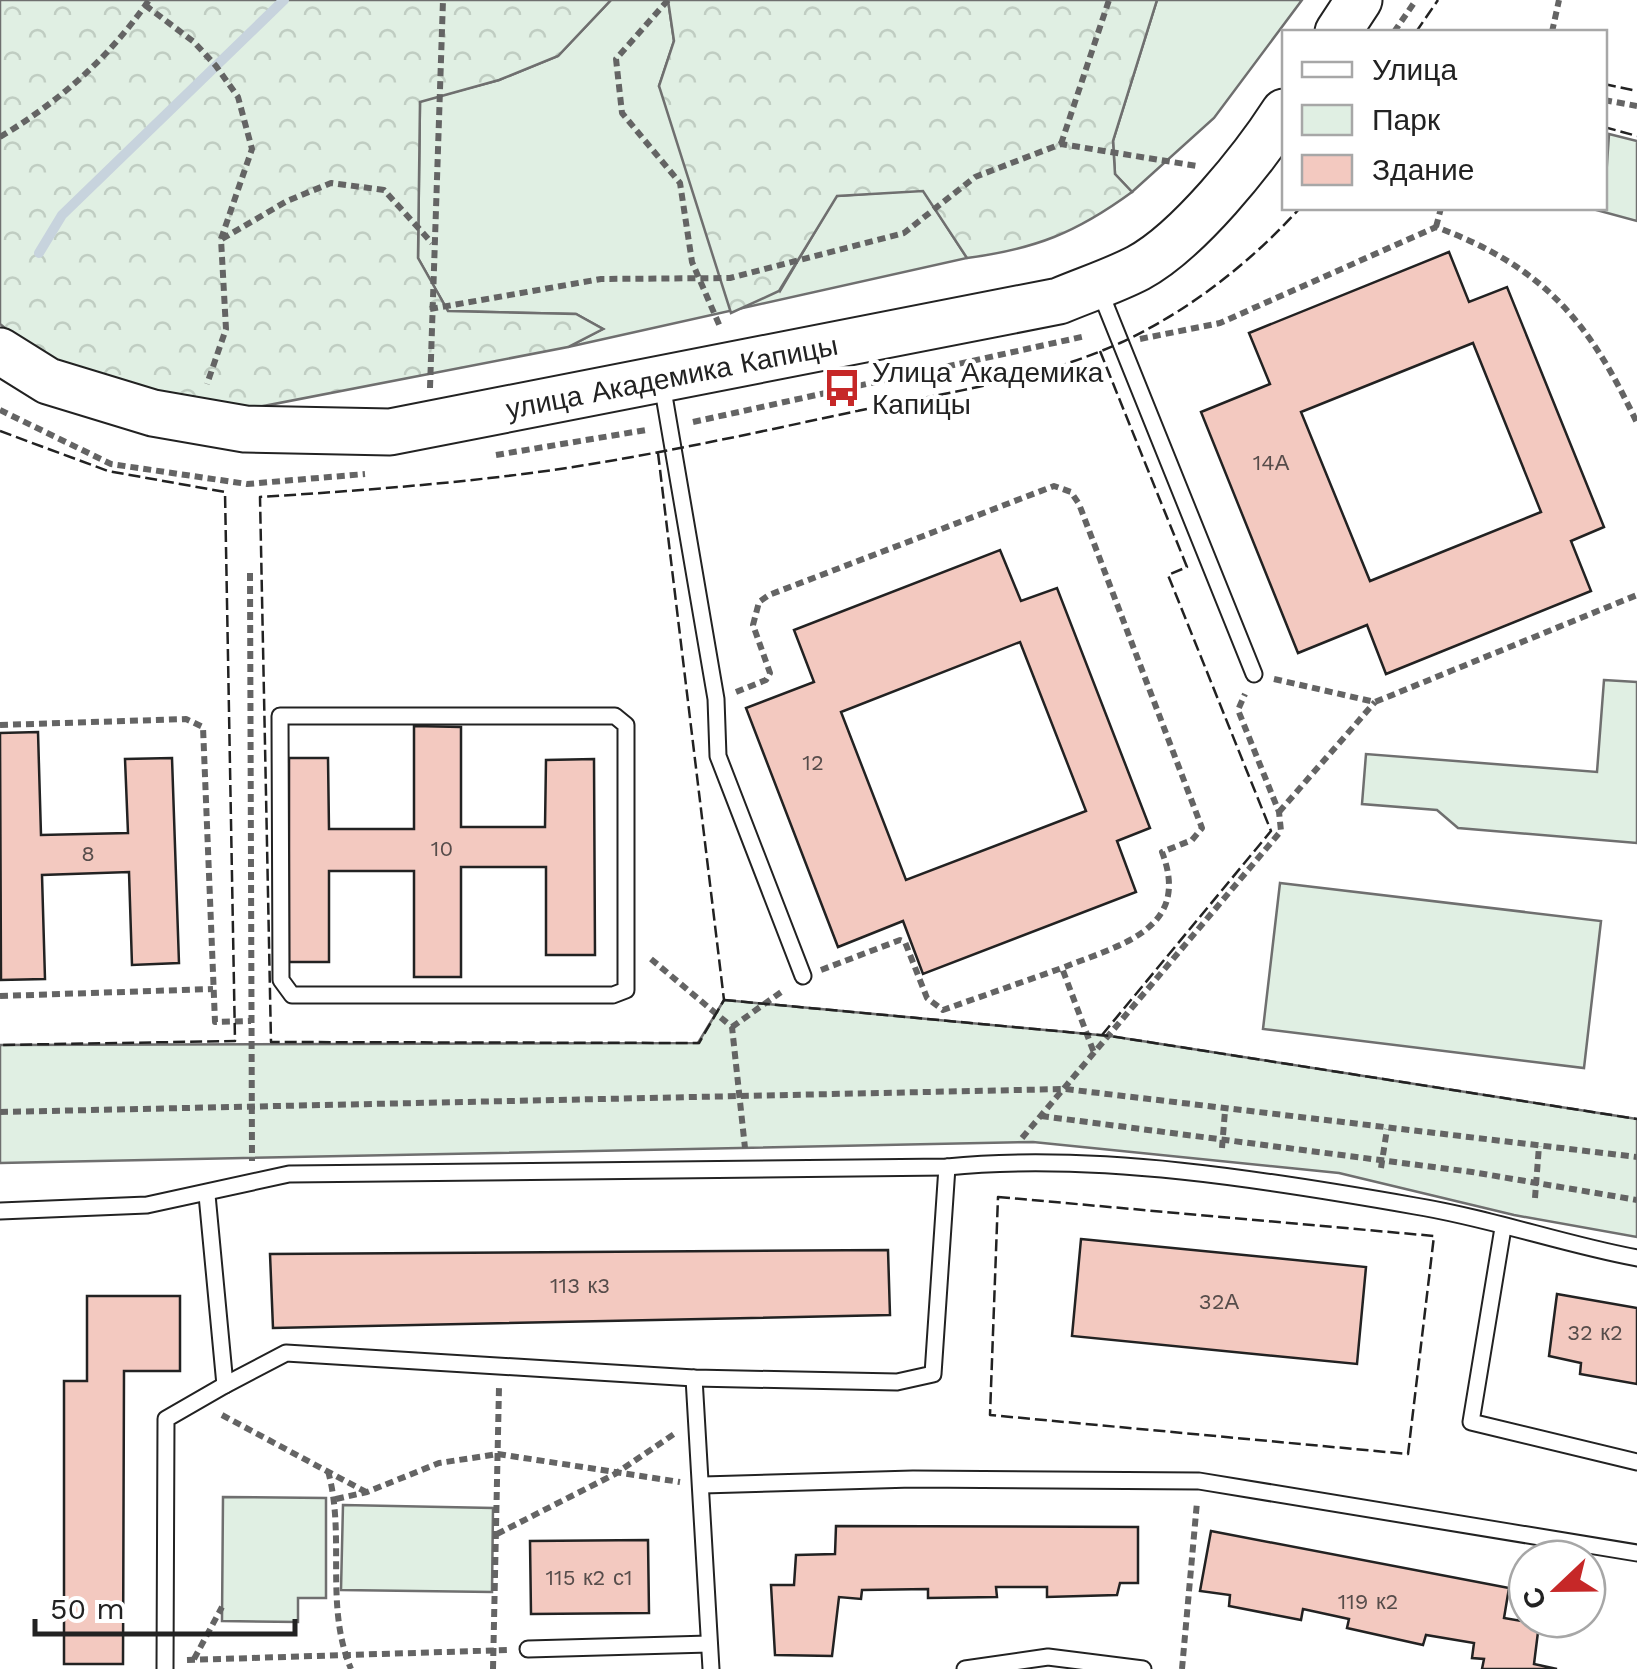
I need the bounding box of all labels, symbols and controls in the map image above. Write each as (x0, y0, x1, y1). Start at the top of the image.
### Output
legend (1282, 30, 1607, 210)
text: Улица (1372, 52, 1457, 87)
text: Парк (1372, 102, 1441, 137)
text: Здание (1372, 152, 1474, 187)
street label: улица Академика Капицы (503, 329, 841, 426)
place label: Улица Академика Капицы (872, 356, 1104, 421)
bus stop icon: Улица Академика Капицы (821, 367, 863, 409)
house number: 14А (1253, 450, 1290, 475)
house number: 12 (802, 750, 824, 775)
house number: 10 (431, 836, 453, 861)
house number: 8 (81, 841, 95, 866)
house number: 113 к3 (550, 1273, 610, 1298)
house number: 32А (1199, 1289, 1239, 1314)
house number: 32 к2 (1567, 1320, 1623, 1345)
north arrow (1507, 1539, 1607, 1639)
house number: 115 к2 с1 (546, 1565, 633, 1590)
scale bar (35, 1574, 295, 1636)
text: С (1515, 1583, 1553, 1614)
house number: 119 к2 (1338, 1589, 1398, 1614)
text: 50 m (50, 1591, 125, 1626)

